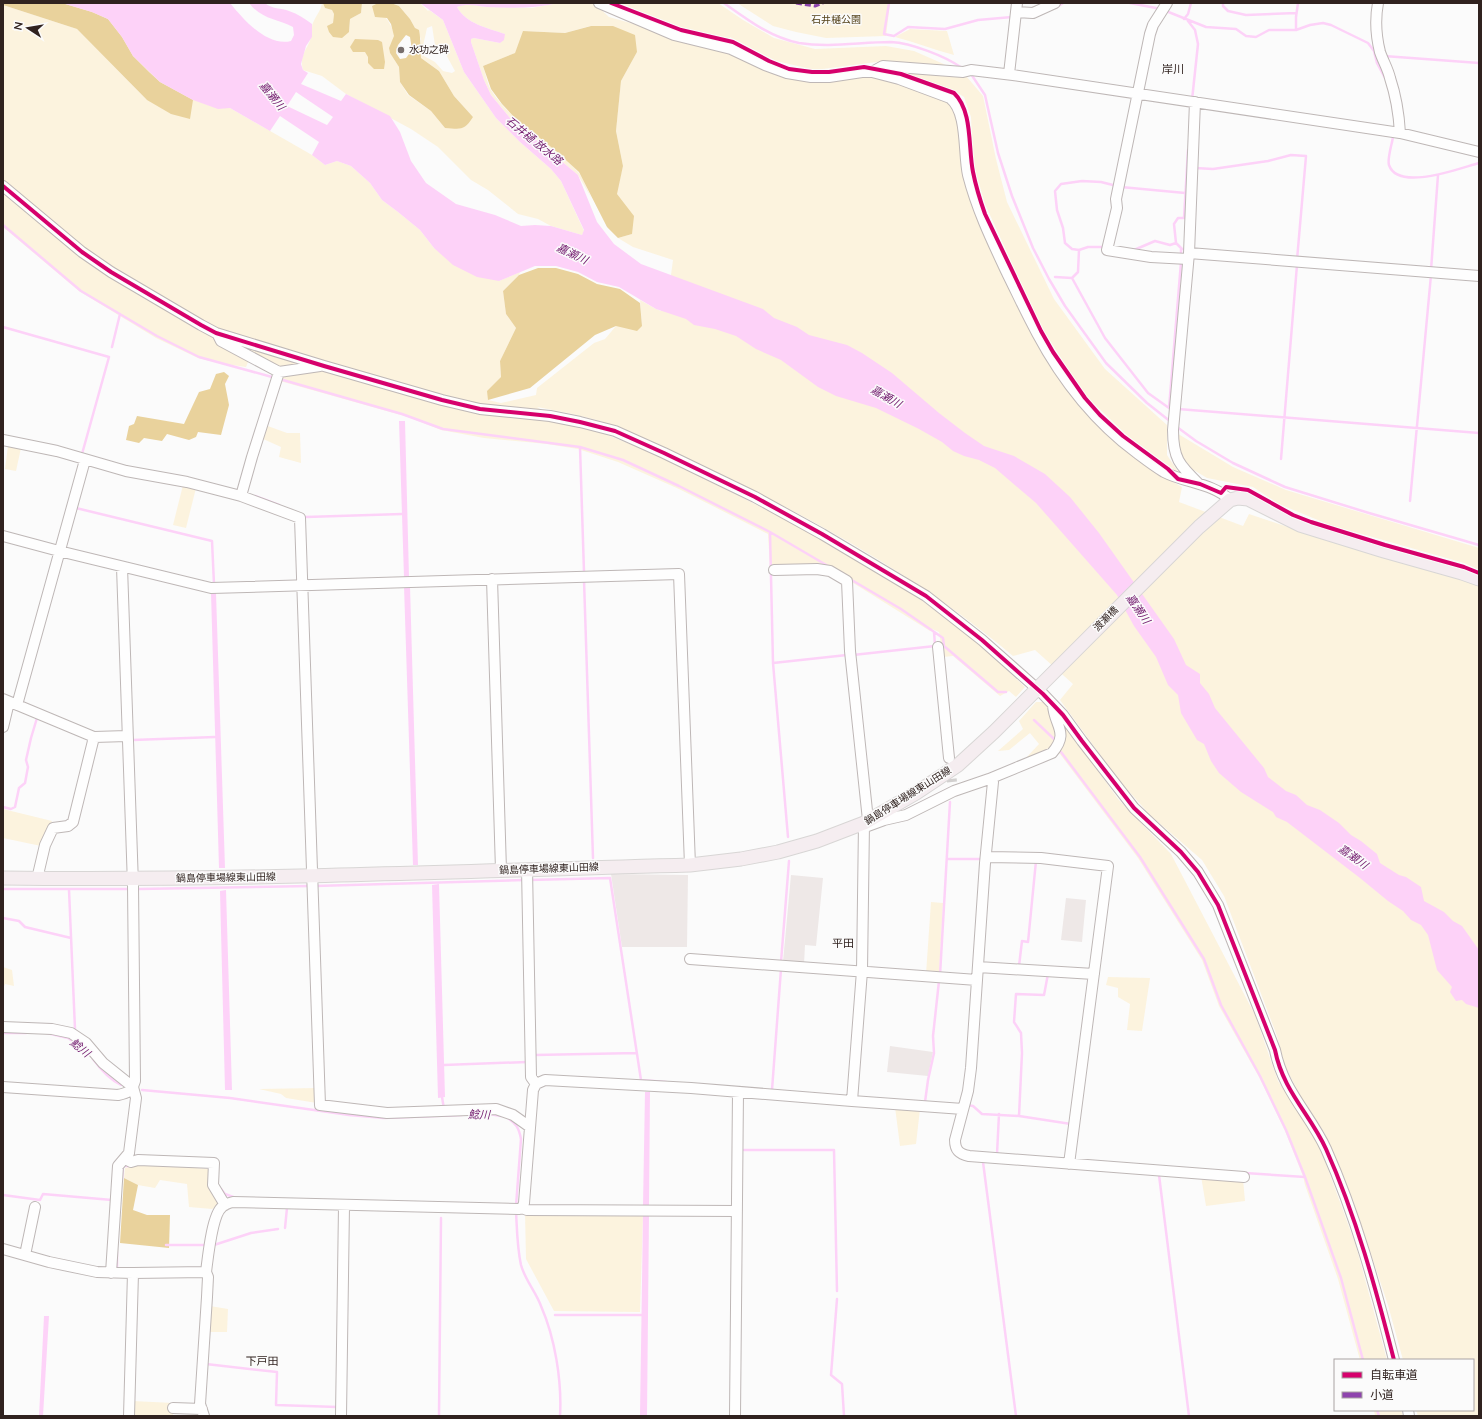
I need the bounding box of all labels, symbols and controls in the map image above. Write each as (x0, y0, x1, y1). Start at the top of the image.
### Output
north arrow (8, 8, 48, 48)
park label: 石井樋公園 (811, 13, 861, 27)
text: N (11, 20, 27, 32)
place label: 水功之碑 (409, 43, 449, 57)
marker: 水功之碑 (396, 45, 406, 55)
district label: 岸川 (1162, 62, 1184, 77)
water label: 嘉瀬川 (256, 78, 289, 114)
water label: 石井樋 放水路 (503, 114, 566, 169)
water label: 嘉瀬川 (554, 240, 591, 268)
water label: 嘉瀬川 (868, 382, 905, 412)
water label: 嘉瀬川 (1123, 591, 1154, 628)
street label: 渡瀬橋 (1090, 603, 1122, 635)
street label: 鍋島停車場線東山田線 (862, 764, 954, 828)
water label: 嘉瀬川 (1335, 841, 1372, 873)
street label: 鍋島停車場線東山田線 (499, 860, 599, 878)
street label: 鍋島停車場線東山田線 (176, 870, 276, 886)
district label: 平田 (832, 936, 854, 951)
water label: 鯰川 (67, 1035, 94, 1061)
water label: 鯰川 (468, 1107, 491, 1123)
district label: 下戸田 (246, 1354, 279, 1369)
legend (1334, 1359, 1474, 1411)
text: 自転車道 (1370, 1367, 1418, 1383)
text: 小道 (1370, 1387, 1394, 1403)

